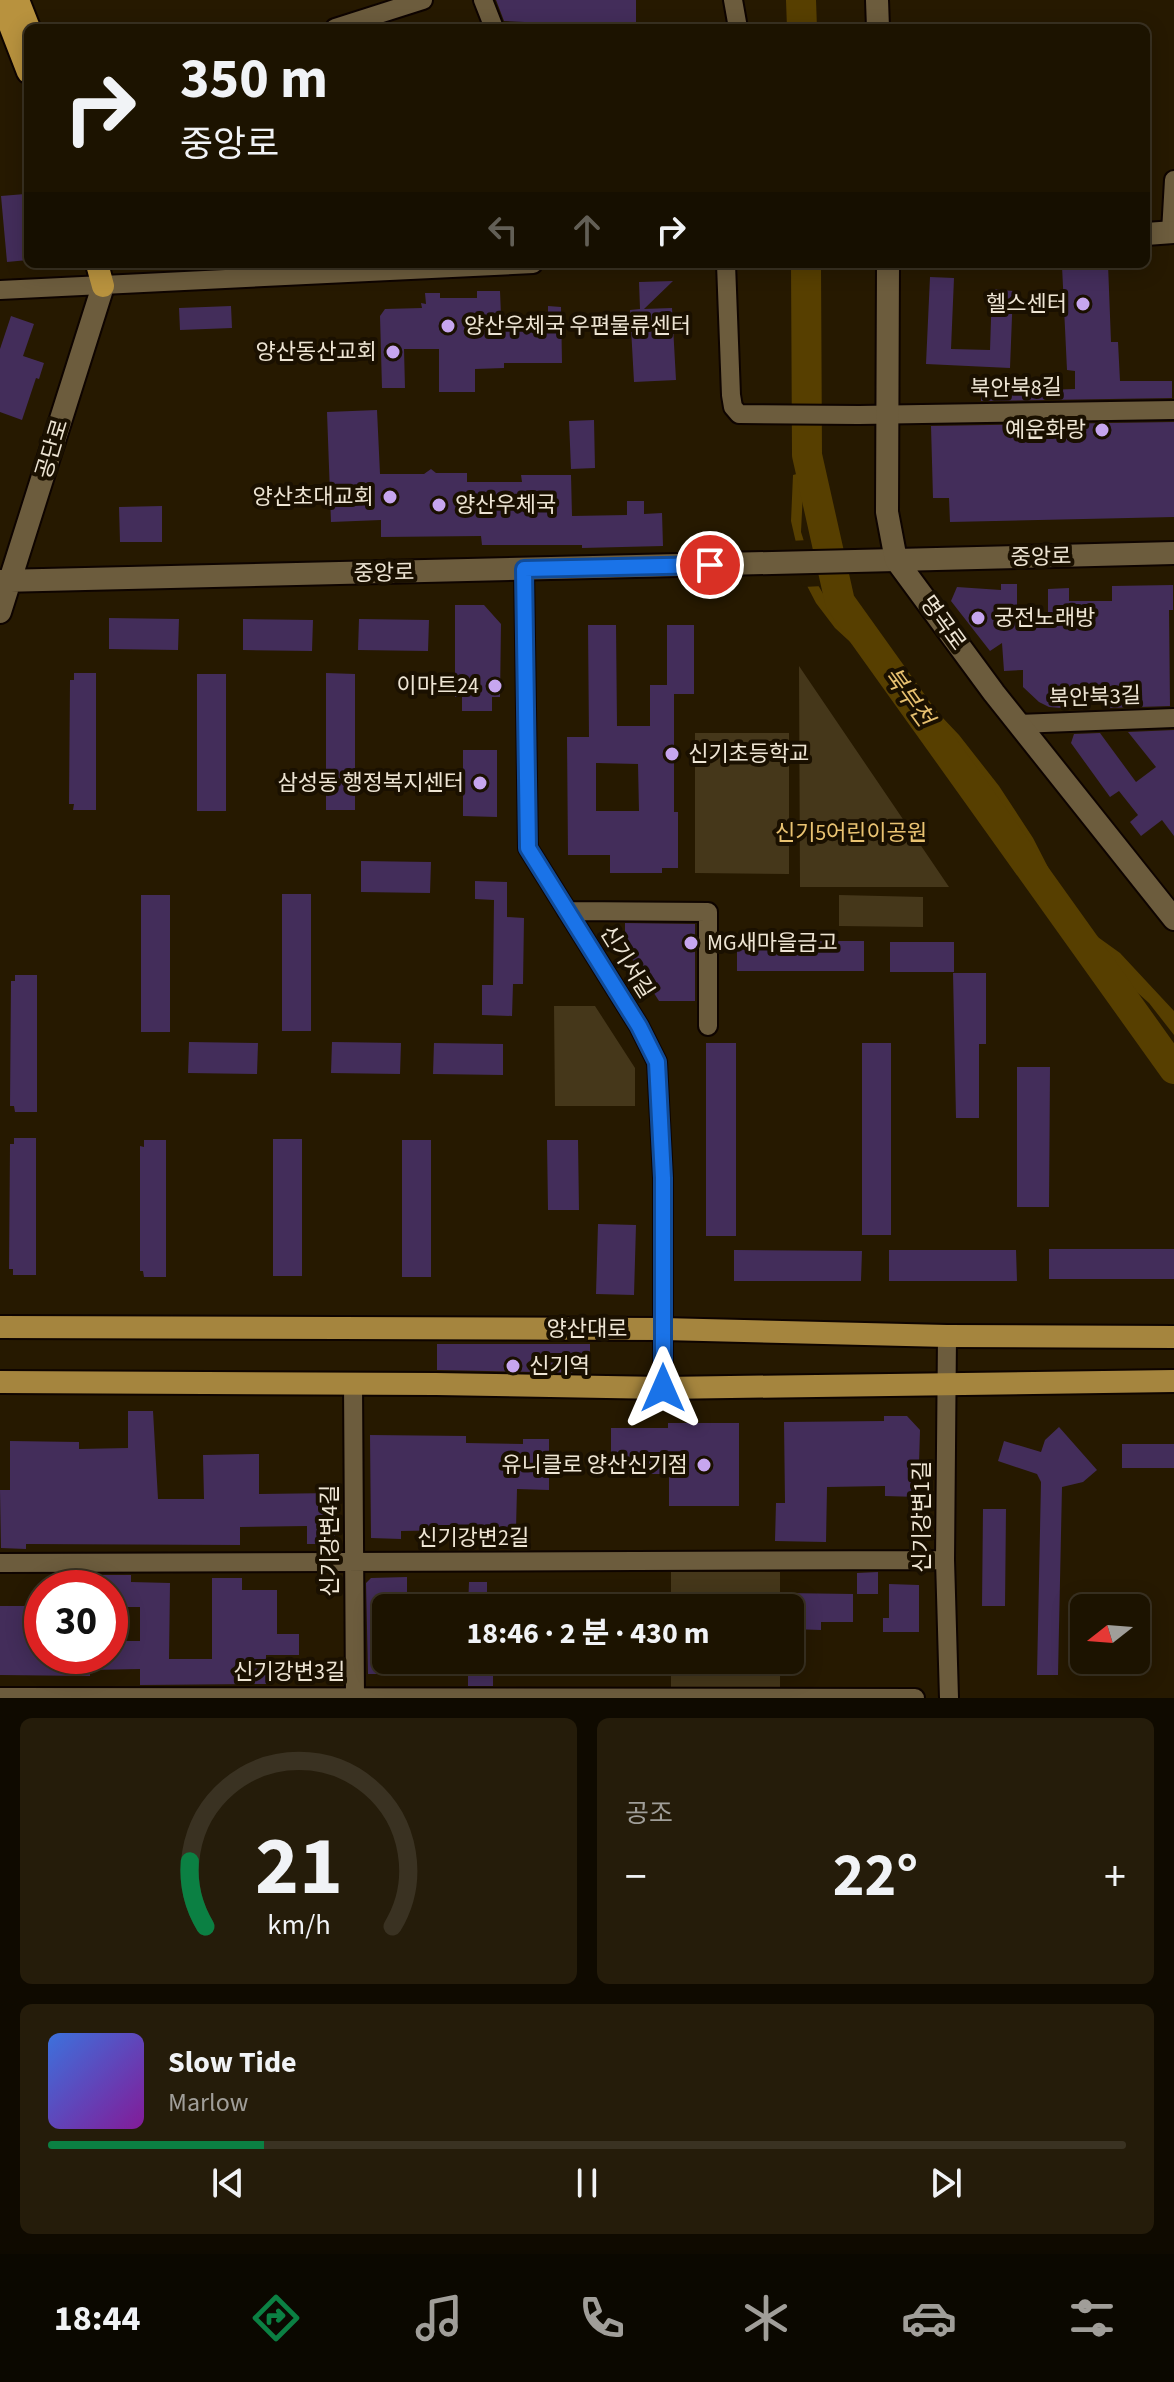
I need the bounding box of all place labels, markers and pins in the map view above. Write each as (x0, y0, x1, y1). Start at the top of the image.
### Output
place label: 헬스센터 (986, 288, 1067, 320)
marker: 헬스센터 (1074, 295, 1092, 313)
place label: 양산우체국 우편물류센터 (464, 310, 691, 342)
marker: 양산우체국 우편물류센터 (439, 317, 457, 335)
place label: 양산동산교회 (256, 336, 377, 368)
marker: 양산동산교회 (384, 343, 402, 361)
place label: 예운화랑 (1005, 414, 1086, 446)
marker: 예운화랑 (1093, 421, 1111, 439)
place label: 양산초대교회 (253, 481, 374, 513)
marker: 양산초대교회 (381, 488, 399, 506)
place label: 양산우체국 (455, 489, 556, 521)
marker: 양산우체국 (430, 496, 448, 514)
pin (676, 531, 744, 599)
place label: 궁전노래방 (994, 602, 1095, 634)
marker: 궁전노래방 (969, 609, 987, 627)
place label: 이마트24 (396, 670, 479, 702)
marker: 이마트24 (486, 677, 504, 695)
place label: 신기초등학교 (688, 738, 809, 770)
marker: 신기초등학교 (663, 745, 681, 763)
place label: 삼성동 행정복지센터 (277, 767, 464, 799)
marker: 삼성동 행정복지센터 (471, 774, 489, 792)
place label: MG새마을금고 (707, 927, 838, 959)
marker: MG새마을금고 (682, 934, 700, 952)
place label: 신기역 (529, 1350, 590, 1382)
marker: 신기역 (504, 1357, 522, 1375)
place label: 유니클로 양산신기점 (501, 1449, 688, 1481)
marker: 유니클로 양산신기점 (695, 1456, 713, 1474)

